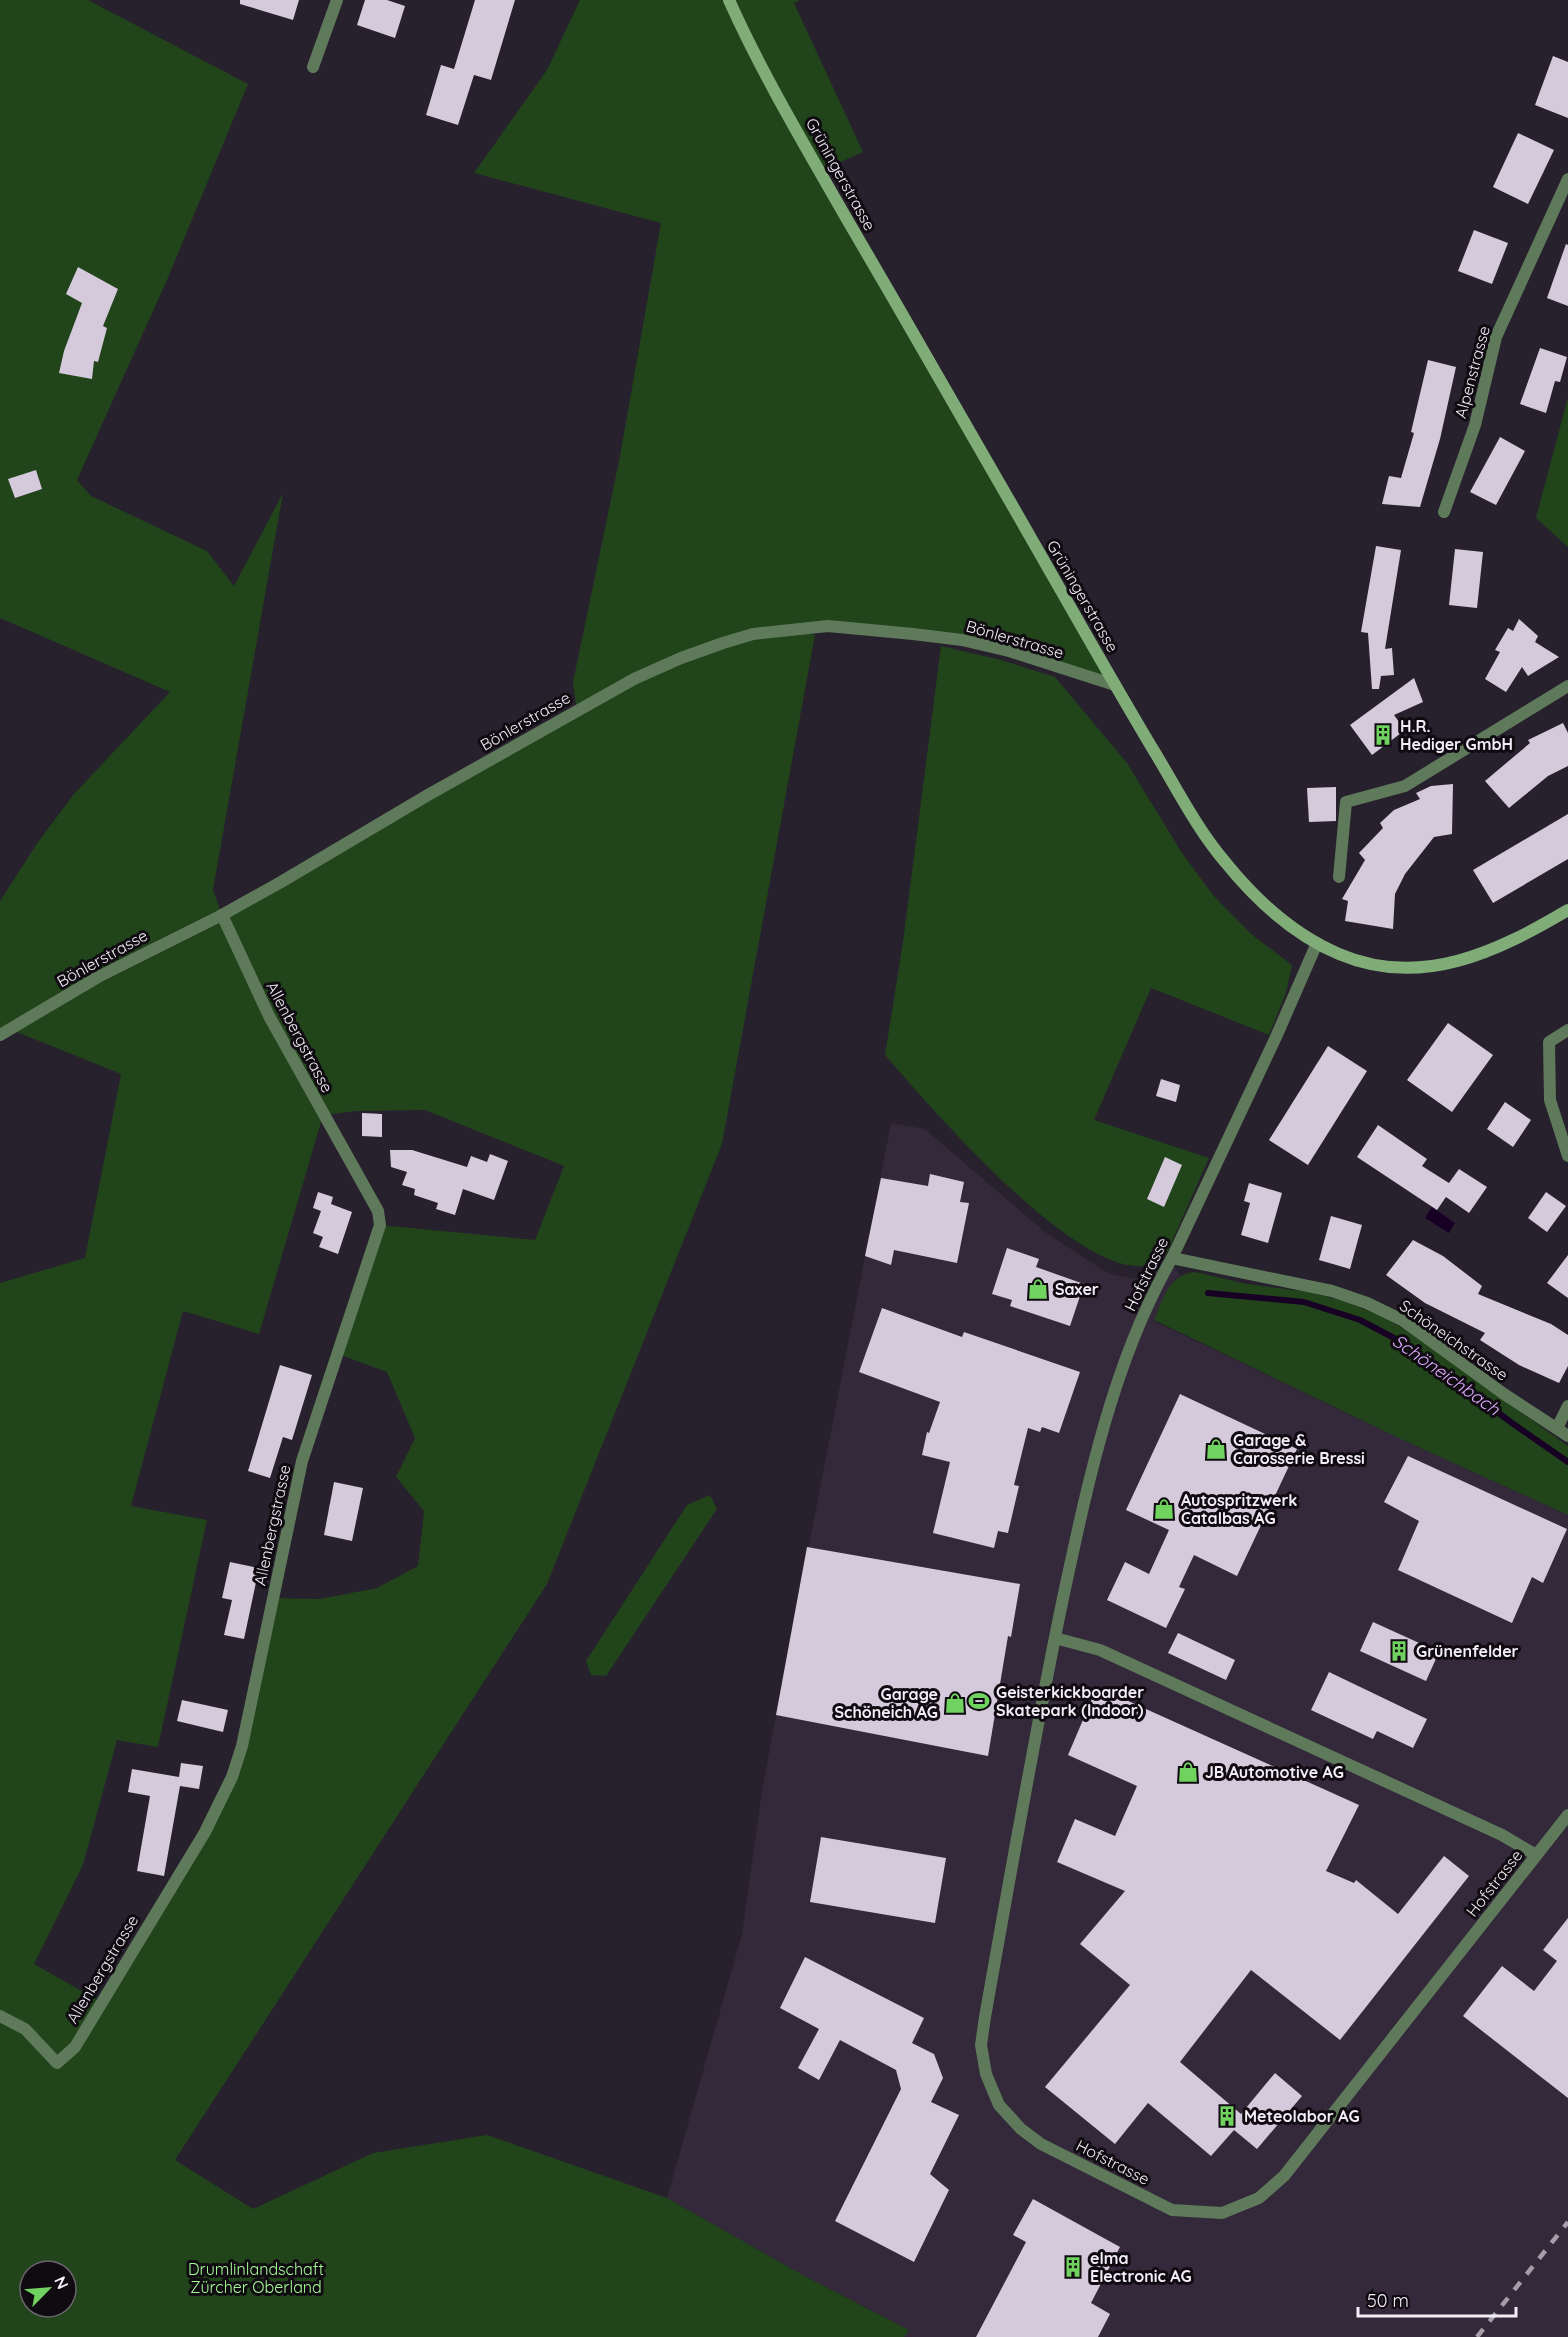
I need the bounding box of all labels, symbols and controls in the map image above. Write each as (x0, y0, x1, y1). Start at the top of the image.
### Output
street label: Grüningerstrasse (802, 114, 880, 234)
street label: Alpenstrasse (1450, 324, 1494, 420)
street label: Grüningerstrasse (1043, 537, 1123, 655)
street label: Bönlerstrasse (964, 616, 1066, 662)
street label: Bönlerstrasse (476, 687, 574, 755)
place label: H.R. Hediger GmbH (1400, 716, 1513, 754)
building icon: H.R. Hediger GmbH (1371, 723, 1395, 747)
street label: Bönlerstrasse (53, 925, 151, 991)
street label: Allenbergstrasse (262, 978, 338, 1096)
street label: Hofstrasse (1120, 1234, 1172, 1314)
shop icon: Saxer (1026, 1277, 1050, 1301)
place label: Saxer (1055, 1279, 1099, 1299)
street label: Schöneichstrasse (1396, 1295, 1512, 1385)
water label: Schöneichbach (1388, 1329, 1505, 1421)
place label: Garage & Carosserie Bressi (1233, 1430, 1365, 1468)
shop icon: Garage & Carosserie Bressi (1204, 1437, 1228, 1461)
street label: Allenbergstrasse (249, 1463, 295, 1587)
place label: Autospritzwerk Catalbas AG (1181, 1490, 1297, 1528)
shop icon: Autospritzwerk Catalbas AG (1152, 1497, 1176, 1521)
building icon: Grünenfelder (1387, 1639, 1411, 1663)
place label: Grünenfelder (1416, 1641, 1519, 1661)
place label: Geisterkickboarder Skatepark (Indoor) (996, 1682, 1144, 1720)
place label: Garage Schöneich AG (835, 1684, 938, 1722)
sports icon: Geisterkickboarder Skatepark (Indoor) (967, 1689, 991, 1713)
shop icon: Garage Schöneich AG (943, 1691, 967, 1715)
shop icon: JB Automotive AG (1176, 1760, 1200, 1784)
place label: JB Automotive AG (1205, 1762, 1344, 1782)
street label: Hofstrasse (1462, 1845, 1526, 1921)
street label: Allenbergstrasse (62, 1911, 142, 2027)
building icon: Meteolabor AG (1215, 2104, 1239, 2128)
place label: Meteolabor AG (1244, 2106, 1360, 2126)
street label: Hofstrasse (1073, 2135, 1153, 2189)
place label: elma Electronic AG (1090, 2248, 1192, 2286)
building icon: elma Electronic AG (1061, 2255, 1085, 2279)
north arrow (18, 2259, 78, 2319)
park label: Drumlinlandschaft Zürcher Oberland (188, 2259, 324, 2297)
text: N (50, 2273, 73, 2292)
scale bar (1358, 2280, 1516, 2318)
text: 50 m (1367, 2289, 1409, 2312)

